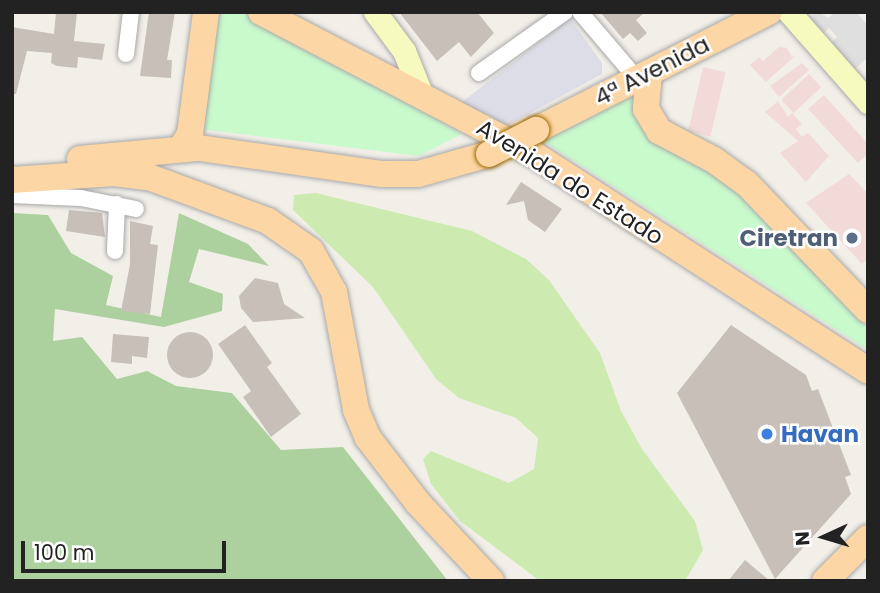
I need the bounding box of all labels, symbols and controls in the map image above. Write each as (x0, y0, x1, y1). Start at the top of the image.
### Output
street label: 4ª Avenida (590, 30, 714, 112)
street label: Avenida do Estado (472, 113, 668, 251)
place label: Ciretran (739, 224, 838, 252)
marker: Ciretran (844, 230, 860, 246)
place label: Havan (781, 420, 859, 448)
marker: Havan (759, 426, 775, 442)
north arrow (789, 502, 859, 572)
scale bar (24, 526, 229, 570)
text: N (789, 530, 817, 547)
text: 100 m (34, 538, 94, 567)

